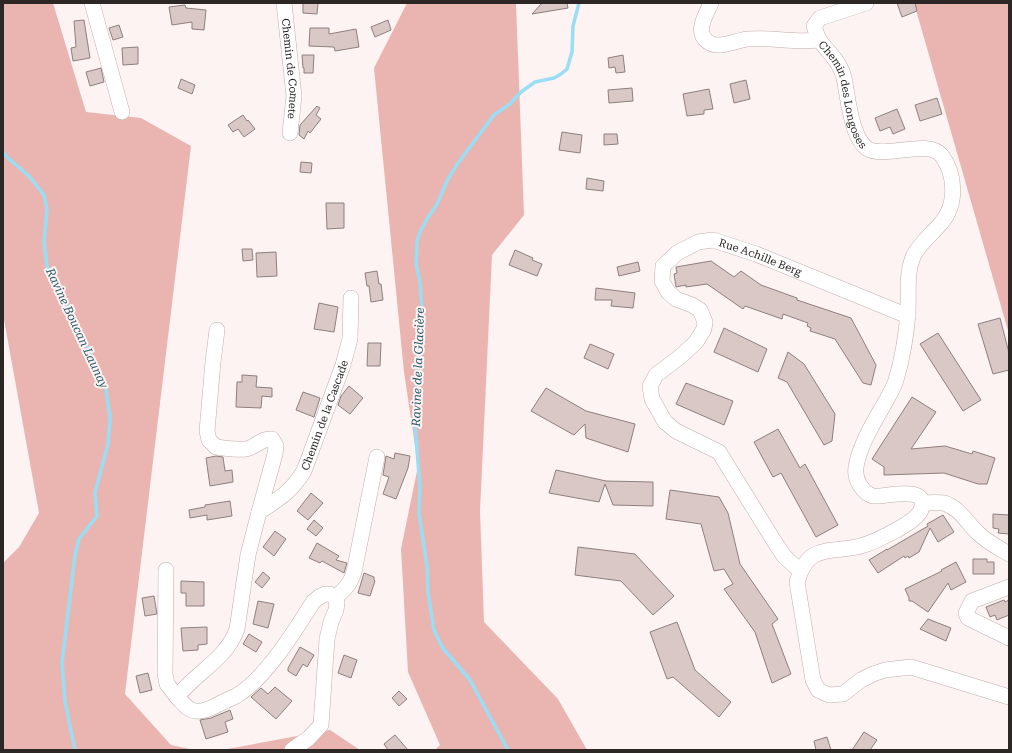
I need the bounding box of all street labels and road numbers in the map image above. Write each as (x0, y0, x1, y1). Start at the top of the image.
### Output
street label: Chemin de Comete (279, 18, 300, 120)
street label: Chemin des Longoses (816, 39, 869, 151)
street label: Rue Achille Berg (717, 236, 804, 279)
street label: Chemin de la Cascade (299, 359, 351, 472)

